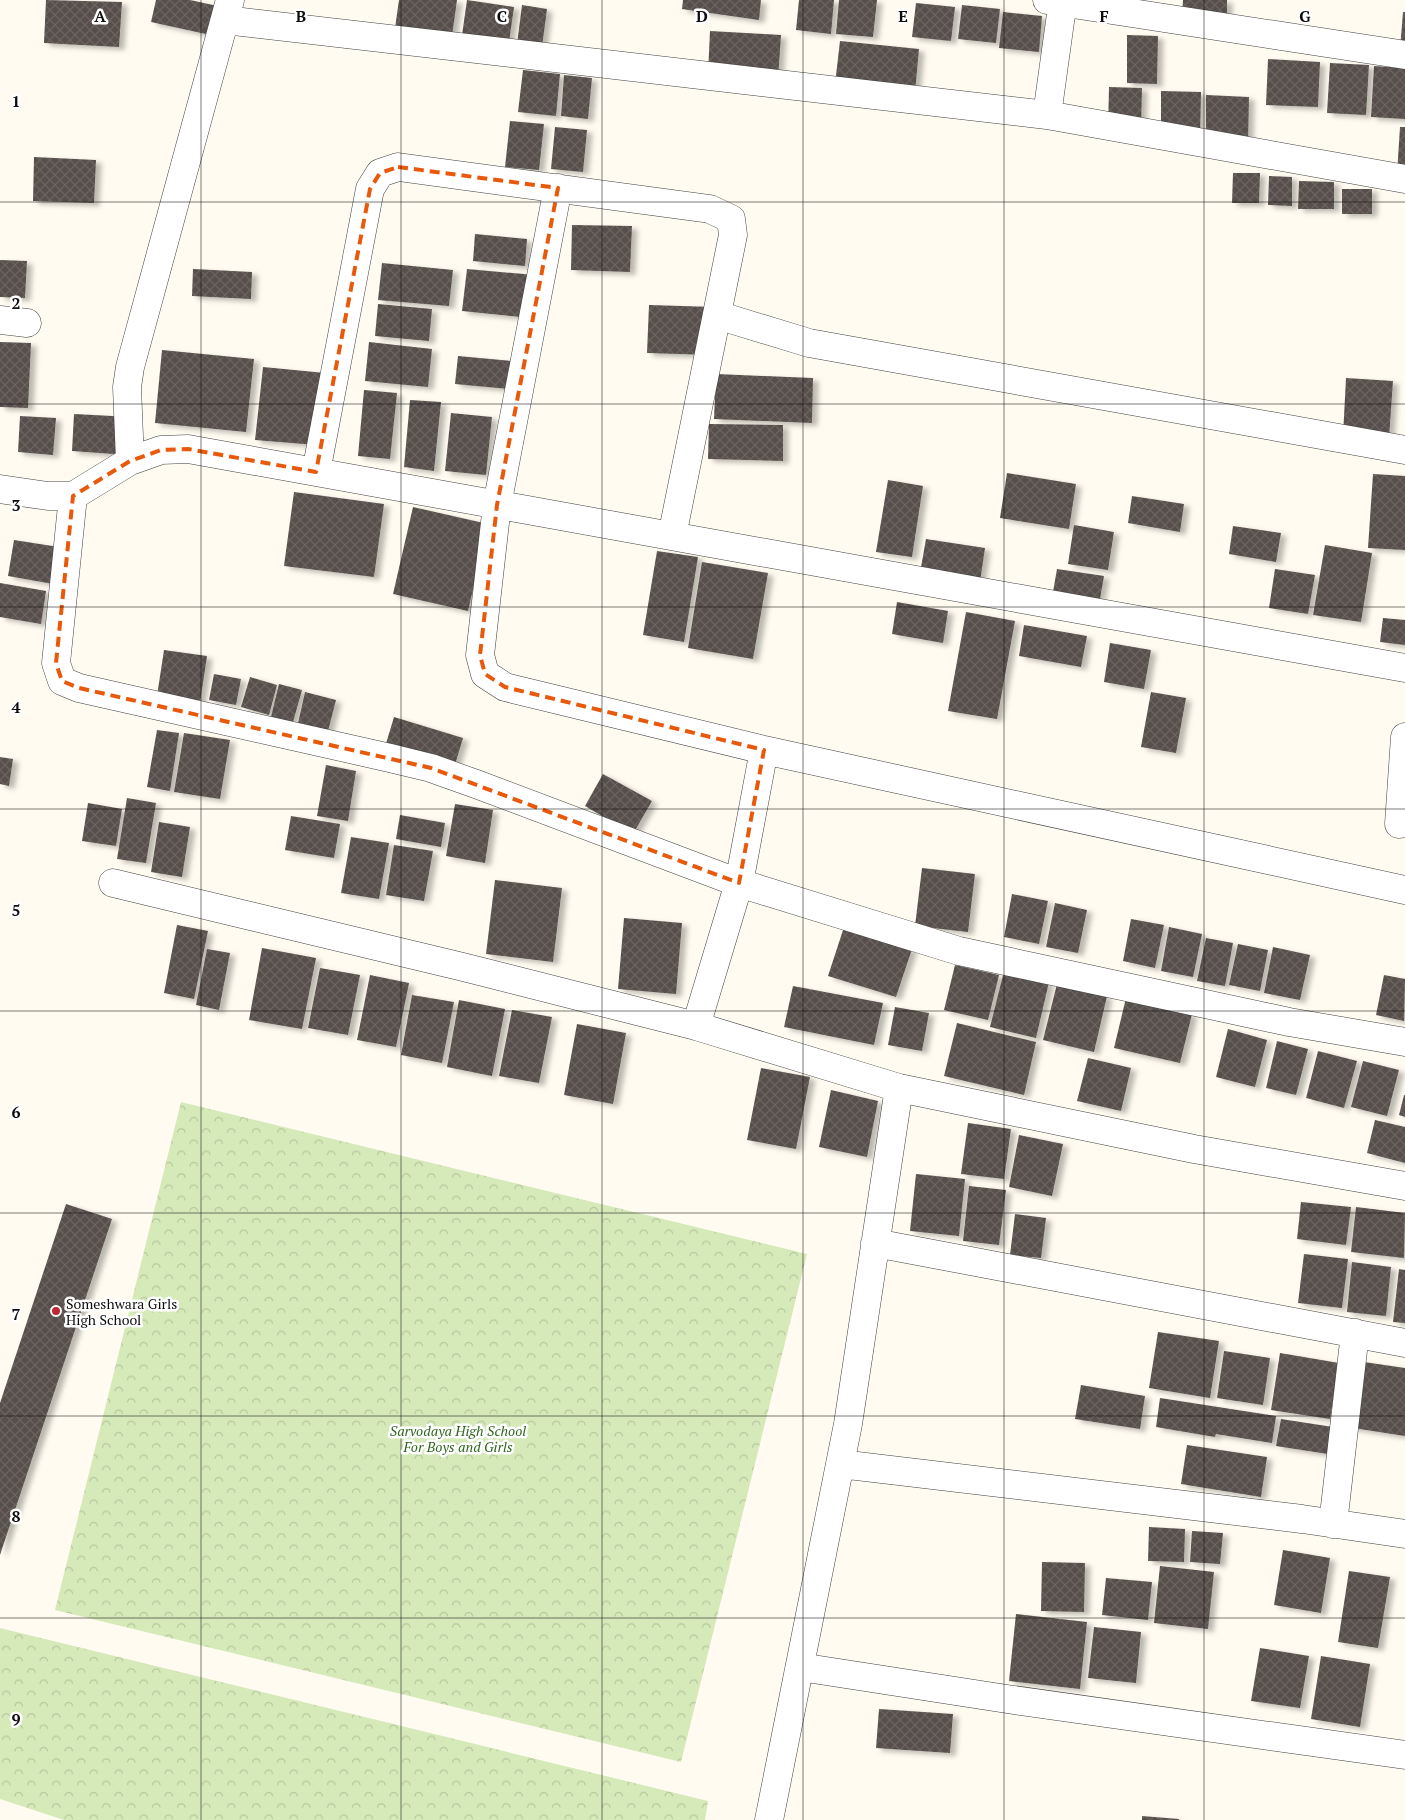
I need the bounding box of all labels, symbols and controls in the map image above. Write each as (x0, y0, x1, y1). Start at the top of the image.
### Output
text: A (94, 5, 106, 27)
text: B (296, 5, 306, 27)
text: C (497, 5, 507, 27)
text: D (696, 5, 708, 27)
text: E (898, 5, 908, 27)
text: F (1099, 5, 1109, 27)
text: G (1299, 5, 1311, 27)
text: 1 (11, 90, 21, 112)
text: 2 (11, 292, 21, 314)
text: 3 (11, 494, 21, 516)
text: 4 (11, 696, 21, 718)
text: 5 (11, 899, 21, 921)
text: 6 (11, 1101, 21, 1123)
place label: Someshwara Girls High School (66, 1294, 177, 1329)
text: 7 (11, 1303, 21, 1325)
marker: Someshwara Girls High School (50, 1305, 62, 1317)
park label: Sarvodaya High School For Boys and Girls (390, 1421, 526, 1456)
text: 8 (11, 1505, 21, 1527)
text: 9 (11, 1708, 21, 1730)

